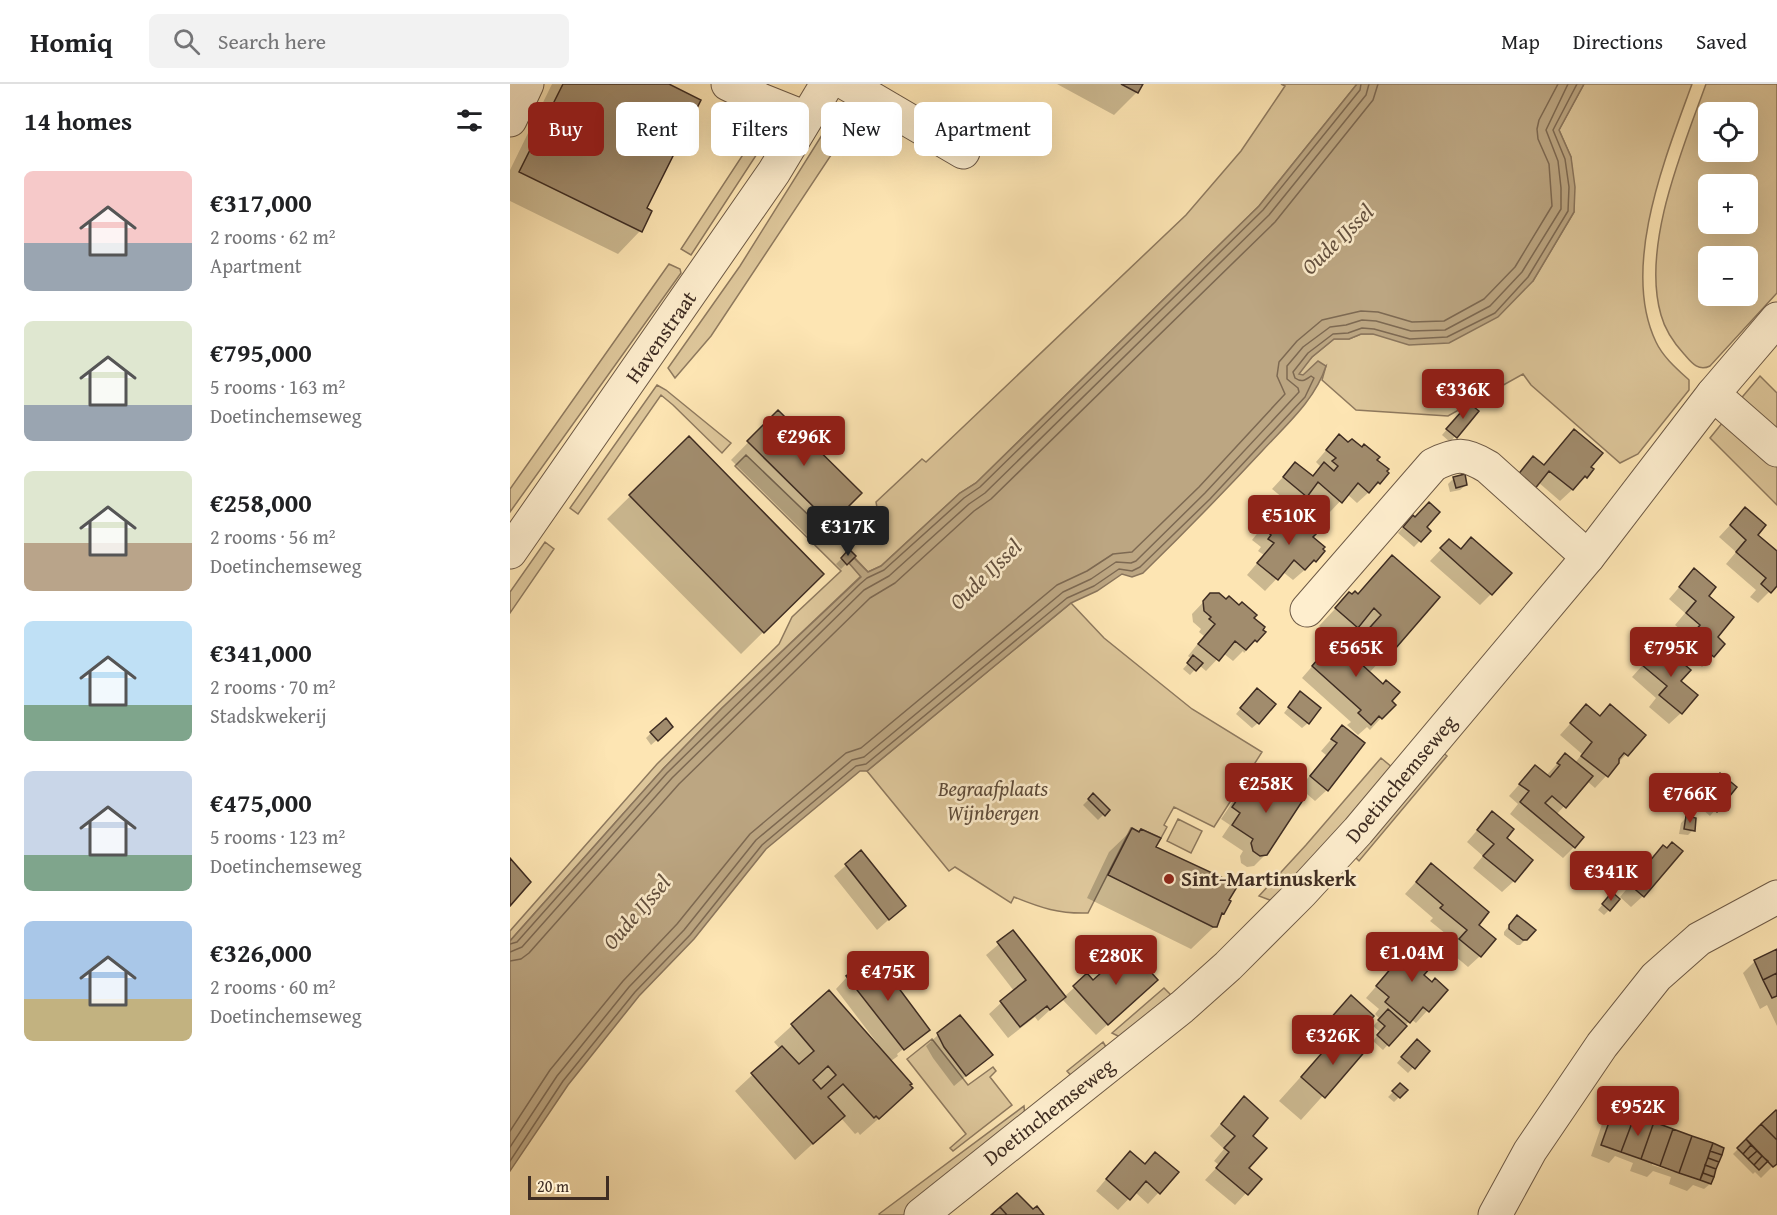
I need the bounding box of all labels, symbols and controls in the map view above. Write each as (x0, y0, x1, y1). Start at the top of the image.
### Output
search box (149, 14, 569, 68)
text: Homiq (30, 21, 113, 62)
icon: search (170, 25, 203, 58)
text: Search here (218, 25, 326, 57)
text: Map (1501, 26, 1540, 57)
text: Directions (1573, 26, 1663, 57)
text: Saved (1696, 26, 1747, 57)
text: 14 homes (24, 101, 132, 140)
chip: Buy (528, 102, 604, 156)
chip: Rent (616, 102, 699, 156)
chip: Filters (711, 102, 809, 156)
chip: New (821, 102, 902, 156)
chip: Apartment (914, 102, 1052, 156)
map controls (1698, 102, 1758, 306)
button: locate (1698, 102, 1758, 162)
icon: filters (453, 104, 486, 137)
button: + (1698, 174, 1758, 234)
text: €317,000 (210, 183, 312, 222)
icon: home (72, 195, 144, 267)
water label: Oude IJssel (1293, 196, 1381, 282)
text: 2 rooms · 62 m² (210, 222, 336, 251)
button: − (1698, 246, 1758, 306)
text: Apartment (210, 251, 302, 280)
street label: Havenstraat (617, 284, 704, 389)
text: €795,000 (210, 333, 312, 372)
icon: home (72, 345, 144, 417)
pin: €336K (1421, 369, 1505, 420)
text: 5 rooms · 163 m² (210, 372, 345, 401)
text: €336K (1436, 374, 1490, 403)
text: Doetinchemseweg (210, 401, 362, 430)
pin: €296K (762, 416, 846, 467)
text: €296K (777, 421, 831, 450)
text: €258,000 (210, 483, 312, 522)
icon: home (72, 495, 144, 567)
pin: €510K (1247, 495, 1331, 546)
text: €510K (1262, 500, 1316, 529)
pin: €317K (806, 506, 890, 557)
text: €317K (821, 511, 875, 540)
text: 2 rooms · 56 m² (210, 522, 336, 551)
water label: Oude IJssel (941, 531, 1029, 617)
text: Doetinchemseweg (210, 551, 362, 580)
pin: €565K (1314, 627, 1398, 678)
pin: €795K (1629, 627, 1713, 678)
text: €565K (1329, 632, 1383, 661)
text: €795K (1644, 632, 1698, 661)
text: €341,000 (210, 633, 312, 672)
icon: home (72, 645, 144, 717)
text: 2 rooms · 70 m² (210, 672, 336, 701)
text: Stadskwekerij (210, 701, 327, 730)
street label: Doetinchemseweg (1338, 707, 1464, 850)
pin: €258K (1224, 763, 1308, 814)
text: €258K (1239, 768, 1293, 797)
park label: Begraafplaats Wijnbergen (937, 773, 1048, 828)
pin: €766K (1648, 773, 1732, 824)
text: €766K (1663, 778, 1717, 807)
text: €475,000 (210, 783, 312, 822)
icon: home (72, 795, 144, 867)
text: 5 rooms · 123 m² (210, 822, 345, 851)
text: Doetinchemseweg (210, 851, 362, 880)
pin: €341K (1569, 851, 1653, 902)
text: €341K (1584, 856, 1638, 885)
place label: Sint-Martinuskerk (1181, 863, 1357, 894)
water label: Oude IJssel (594, 867, 678, 957)
marker: Sint-Martinuskerk (1162, 872, 1176, 886)
pin: €1.04M (1363, 932, 1461, 983)
text: €326,000 (210, 933, 312, 972)
pin: €280K (1074, 935, 1158, 986)
text: €1.04M (1380, 937, 1444, 966)
text: €280K (1089, 940, 1143, 969)
icon: home (72, 945, 144, 1017)
pin: €475K (846, 951, 930, 1002)
text: €475K (861, 956, 915, 985)
text: 2 rooms · 60 m² (210, 972, 336, 1001)
text: Doetinchemseweg (210, 1001, 362, 1030)
pin: €326K (1291, 1015, 1375, 1066)
text: €326K (1306, 1020, 1360, 1049)
street label: Doetinchemseweg (976, 1050, 1121, 1173)
pin: €952K (1596, 1086, 1680, 1137)
text: €952K (1611, 1091, 1665, 1120)
scale bar (528, 1173, 609, 1200)
text: 20 m (537, 1174, 569, 1198)

